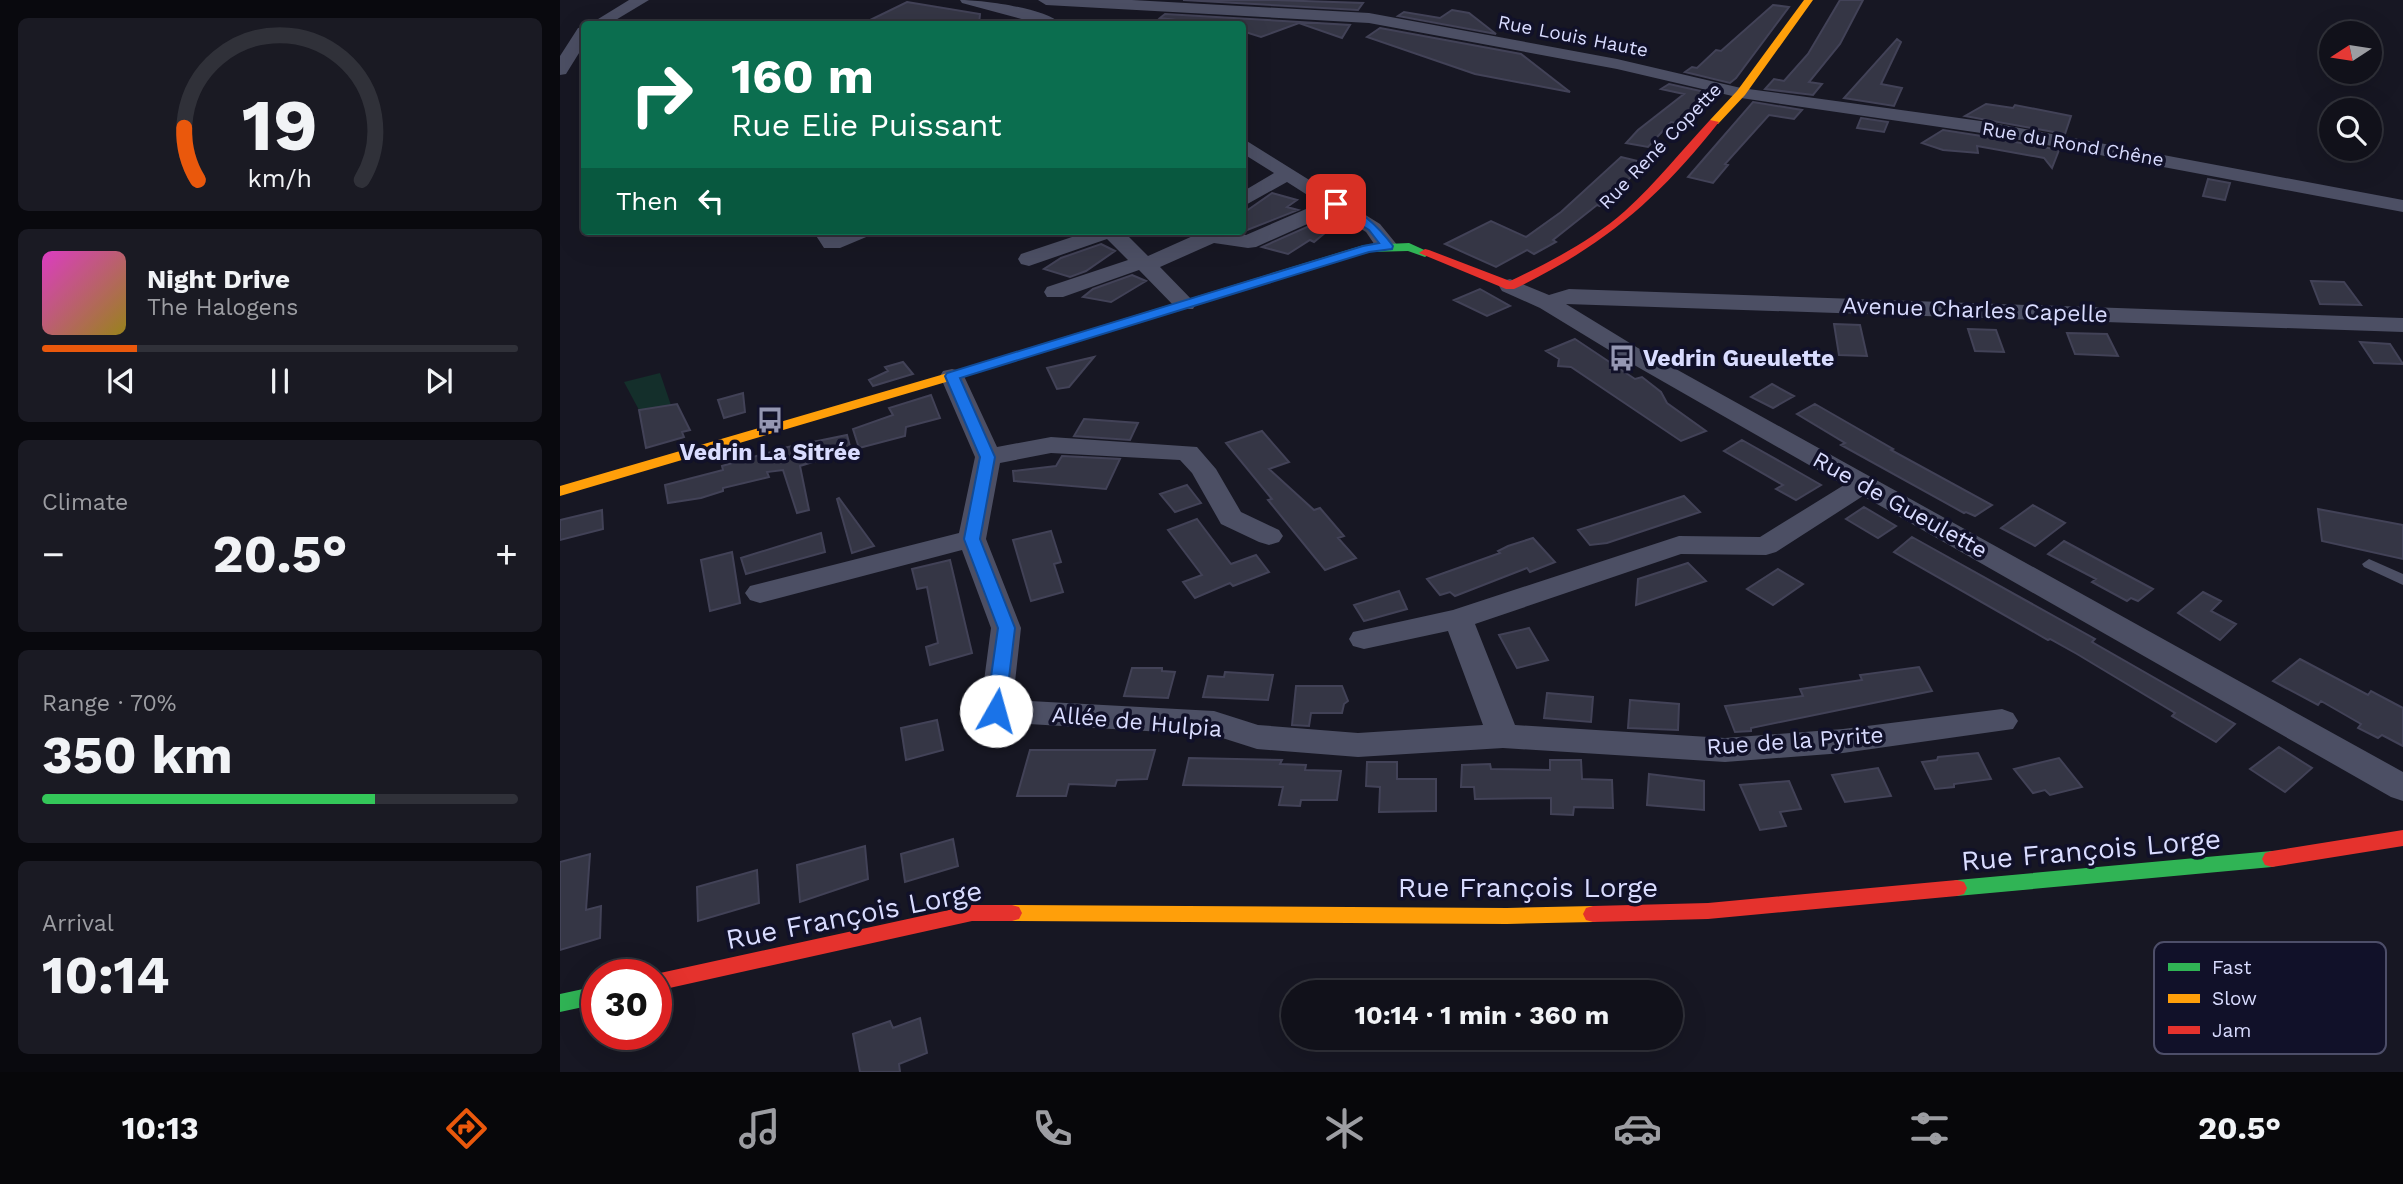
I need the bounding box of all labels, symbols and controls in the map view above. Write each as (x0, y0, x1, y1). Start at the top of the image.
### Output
street label: Rue Louis Haute (1496, 10, 1650, 62)
north arrow (2319, 21, 2382, 84)
map controls (2319, 21, 2382, 161)
text: 160 m (731, 47, 874, 105)
icon: right (616, 49, 707, 140)
street label: Rue René Copette (1594, 78, 1726, 214)
text: 19 (242, 83, 318, 169)
button: search (2319, 98, 2382, 161)
text: Rue Elie Puissant (731, 106, 1002, 144)
street label: Rue du Rond Chêne (1980, 117, 2166, 171)
text: km/h (248, 164, 312, 193)
pin (1306, 174, 1366, 234)
icon: left (692, 182, 730, 220)
icon: arrive (1317, 185, 1355, 223)
text: Then (616, 186, 678, 216)
text: Night Drive (147, 264, 290, 294)
street label: Avenue Charles Capelle (1842, 292, 2108, 328)
text: The Halogens (147, 294, 298, 321)
bus stop icon: Vedrin Gueulette (1607, 343, 1637, 373)
place label: Vedrin Gueulette (1643, 345, 1834, 372)
icon: previous (102, 362, 140, 400)
icon: pause (261, 362, 299, 400)
icon: next (420, 362, 458, 400)
bus stop icon: Vedrin La Sitrée (755, 405, 785, 435)
place label: Vedrin La Sitrée (680, 439, 860, 466)
street label: Rue de Gueulette (1808, 446, 1992, 564)
text: Climate (42, 489, 128, 516)
text: 20.5° (212, 524, 348, 585)
text: − (42, 532, 65, 576)
text: + (495, 532, 518, 576)
position arrow (959, 674, 1033, 748)
text: Range · 70% (42, 690, 176, 717)
street label: Allée de Hulpia (1051, 701, 1223, 743)
street label: Rue de la Pyrite (1705, 721, 1885, 761)
text: 350 km (42, 725, 233, 786)
street label: Rue François Lorge (1960, 822, 2222, 878)
street label: Rue François Lorge (1398, 871, 1658, 904)
street label: Rue François Lorge (723, 874, 985, 956)
text: Arrival (42, 910, 114, 937)
legend (2154, 942, 2386, 1054)
text: 10:14 (42, 945, 170, 1006)
text: Fast (2212, 956, 2251, 979)
speed limit sign: 30 (581, 959, 672, 1050)
text: Slow (2212, 987, 2257, 1010)
text: 10:14 · 1 min · 360 m (1355, 1000, 1609, 1030)
text: Jam (2212, 1019, 2251, 1042)
icon: directions (442, 1104, 491, 1153)
icon: music (735, 1104, 784, 1153)
icon: phone (1028, 1104, 1077, 1153)
icon: climate (1320, 1104, 1369, 1153)
icon: car (1613, 1104, 1662, 1153)
icon: filters (1905, 1104, 1954, 1153)
text: 10:13 (122, 1109, 199, 1147)
text: 20.5° (2198, 1109, 2281, 1147)

